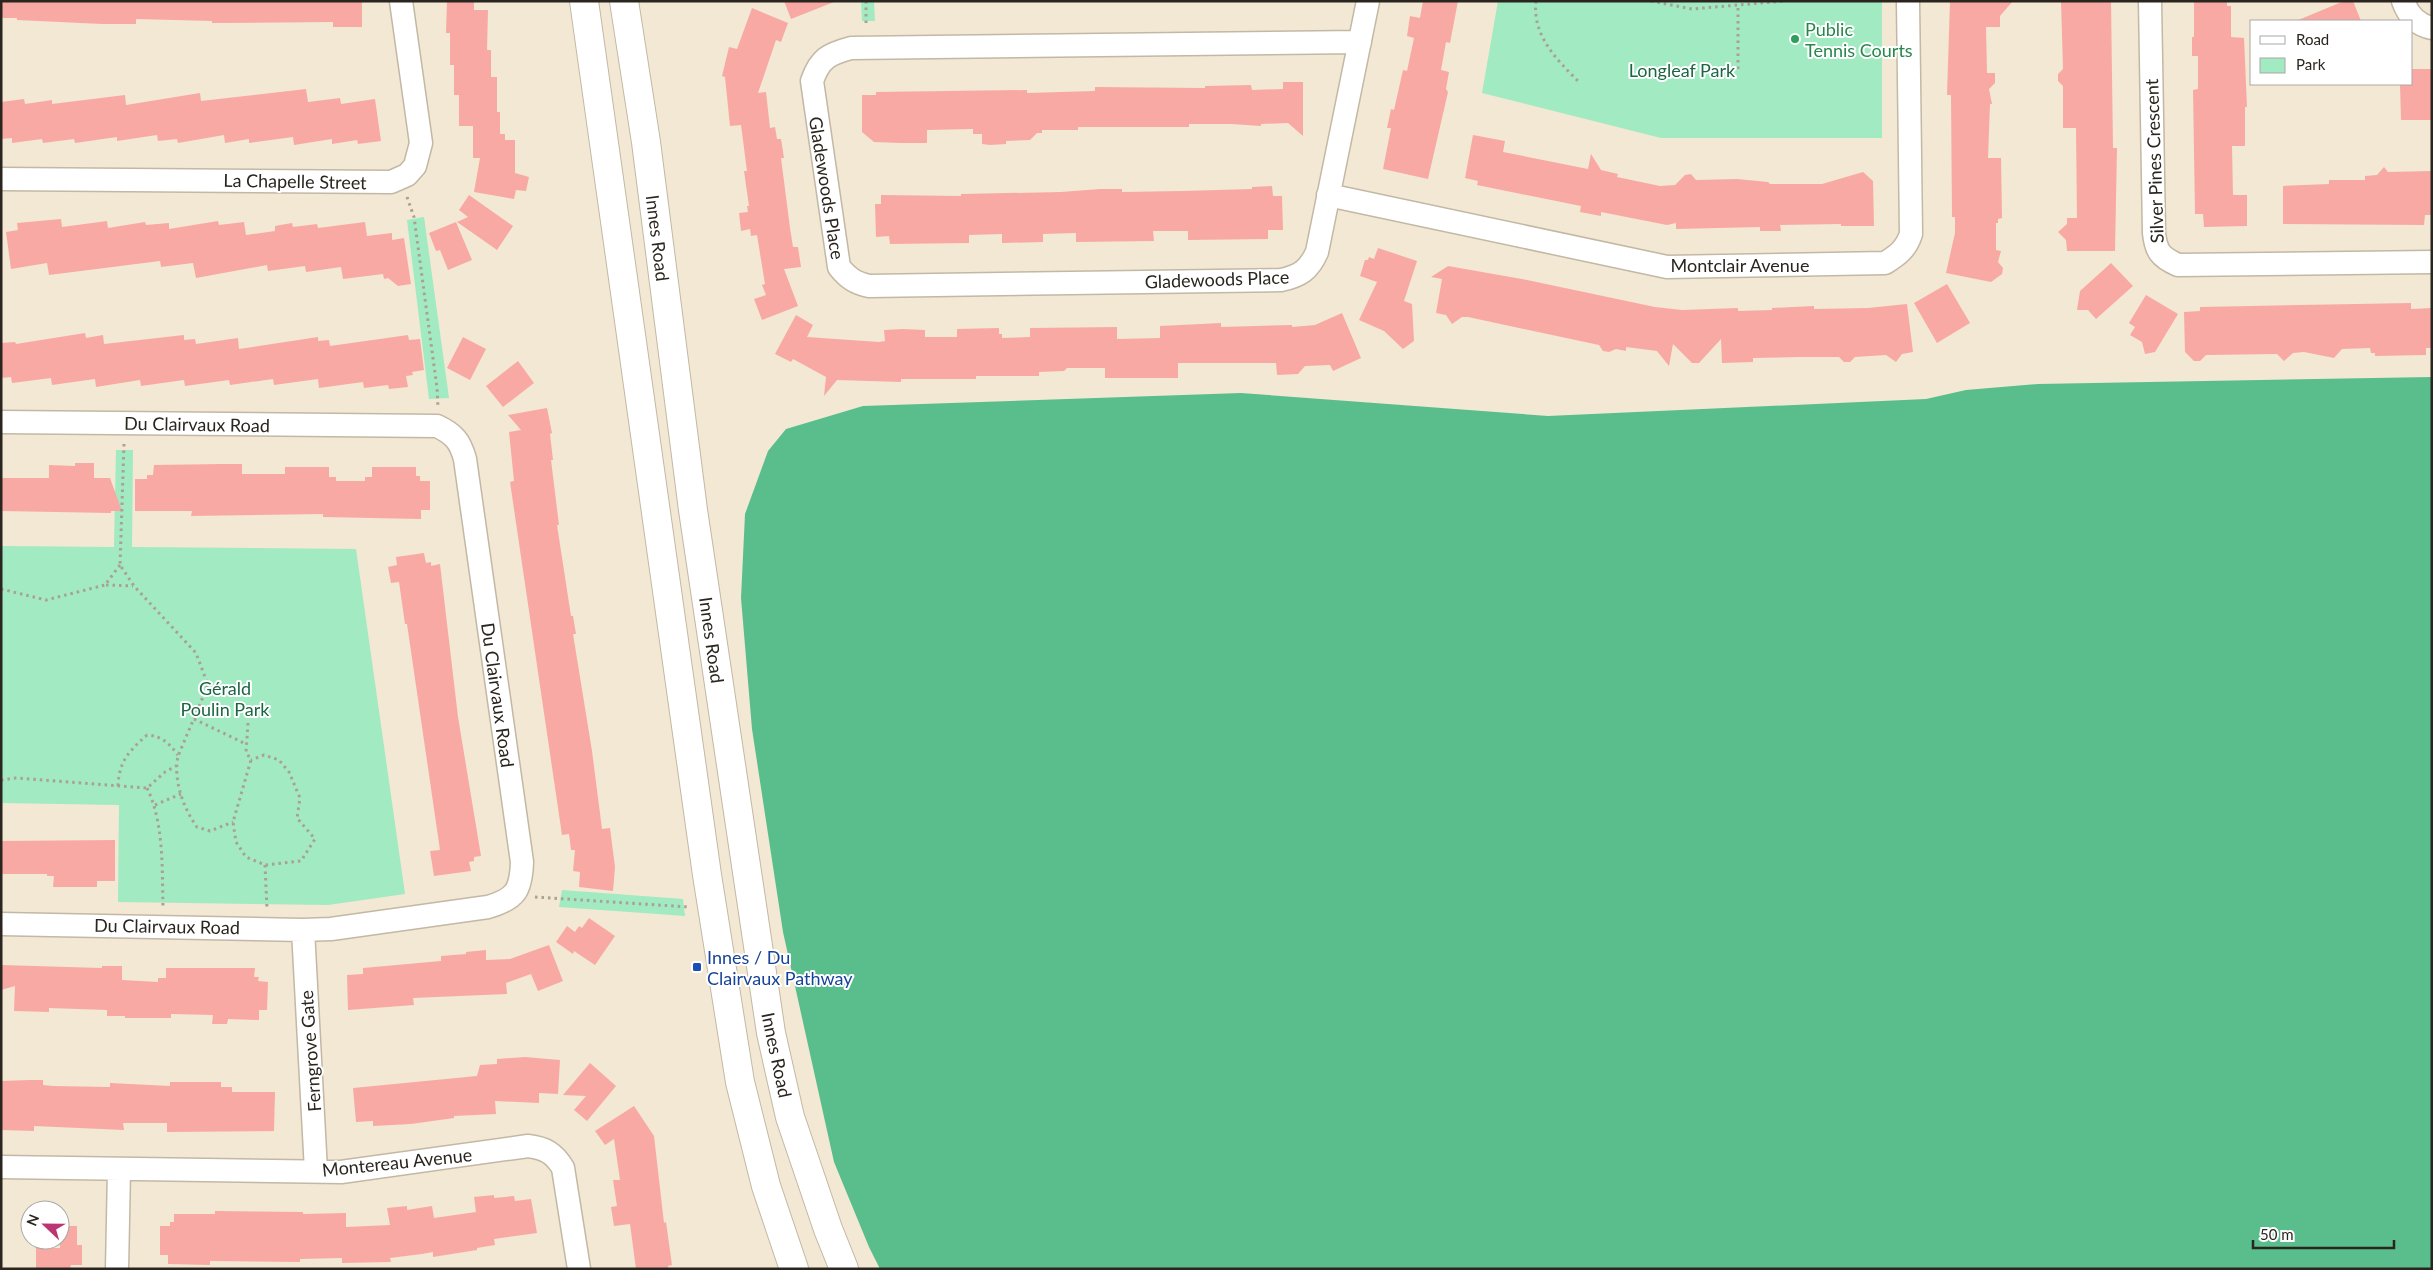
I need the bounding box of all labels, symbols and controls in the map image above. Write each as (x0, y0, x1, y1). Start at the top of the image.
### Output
place label: Public Tennis Courts (1805, 18, 1913, 61)
legend (2250, 20, 2413, 85)
text: Road (2296, 30, 2329, 48)
marker: Public Tennis Courts (1789, 33, 1801, 45)
text: Park (2296, 55, 2326, 73)
park label: Longleaf Park (1629, 59, 1736, 81)
street label: Silver Pines Crescent (2140, 78, 2168, 244)
street label: Gladewoods Place (805, 115, 849, 261)
street label: La Chapelle Street (223, 169, 367, 193)
street label: Innes Road (642, 194, 674, 282)
street label: Montclair Avenue (1671, 254, 1809, 276)
street label: Gladewoods Place (1144, 265, 1290, 293)
street label: Du Clairvaux Road (124, 412, 270, 436)
street label: Innes Road (695, 595, 729, 685)
street label: Du Clairvaux Road (477, 621, 519, 769)
park label: Gérald Poulin Park (181, 677, 270, 720)
street label: Du Clairvaux Road (94, 914, 240, 938)
place label: Innes / Du Clairvaux Pathway (707, 946, 853, 989)
marker: Innes / Du Clairvaux Pathway (691, 961, 703, 973)
street label: Ferngrove Gate (295, 989, 325, 1113)
street label: Innes Road (757, 1010, 797, 1100)
street label: Montereau Avenue (321, 1143, 473, 1181)
north arrow (20, 1200, 70, 1250)
text: N (23, 1212, 42, 1228)
scale bar (2253, 1218, 2394, 1250)
text: 50 m (2260, 1225, 2294, 1243)

